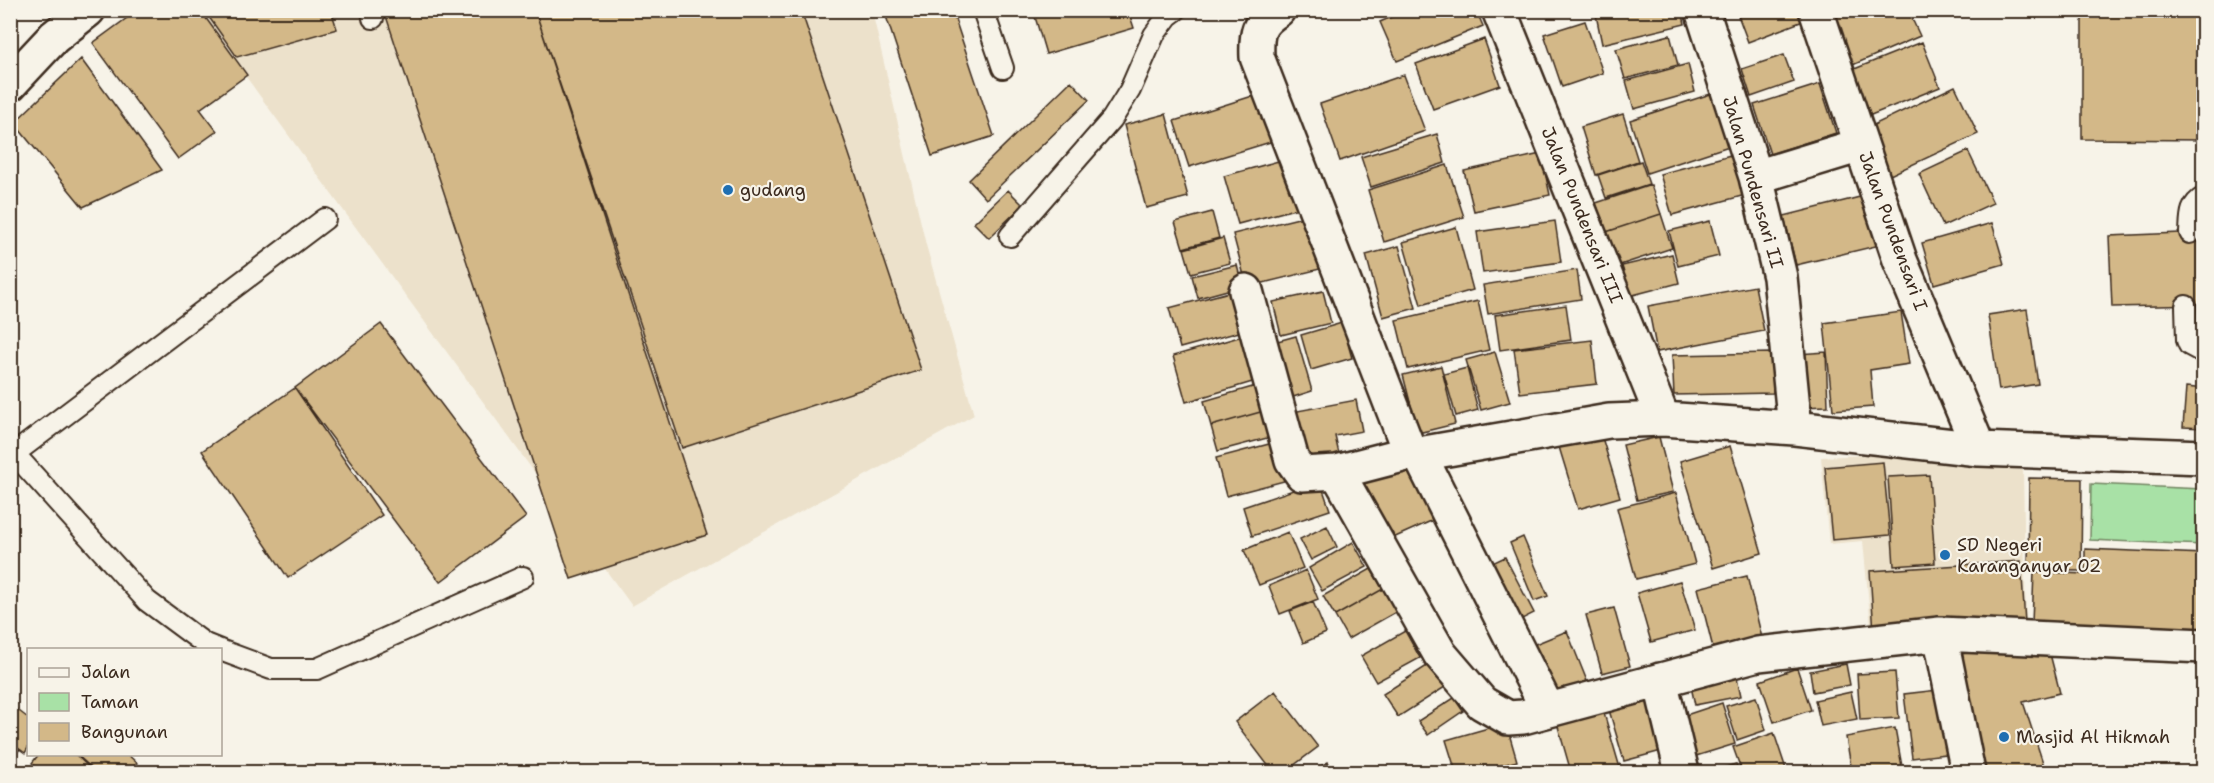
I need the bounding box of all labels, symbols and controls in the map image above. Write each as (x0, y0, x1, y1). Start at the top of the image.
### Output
street label: Jalan Pundensari II (1717, 93, 1789, 271)
street label: Jalan Pundensari III (1536, 123, 1628, 307)
street label: Jalan Pundensari I (1853, 148, 1933, 314)
place label: gudang (740, 178, 806, 202)
marker: gudang (721, 183, 735, 197)
place label: SD Negeri Karanganyar 02 (1957, 533, 2101, 578)
marker: SD Negeri Karanganyar 02 (1938, 548, 1952, 562)
legend (27, 648, 222, 756)
text: Jalan (81, 660, 130, 684)
text: Taman (81, 690, 139, 714)
text: Bangunan (81, 720, 168, 744)
place label: Masjid Al Hikmah (2016, 725, 2170, 749)
marker: Masjid Al Hikmah (1997, 730, 2011, 744)

